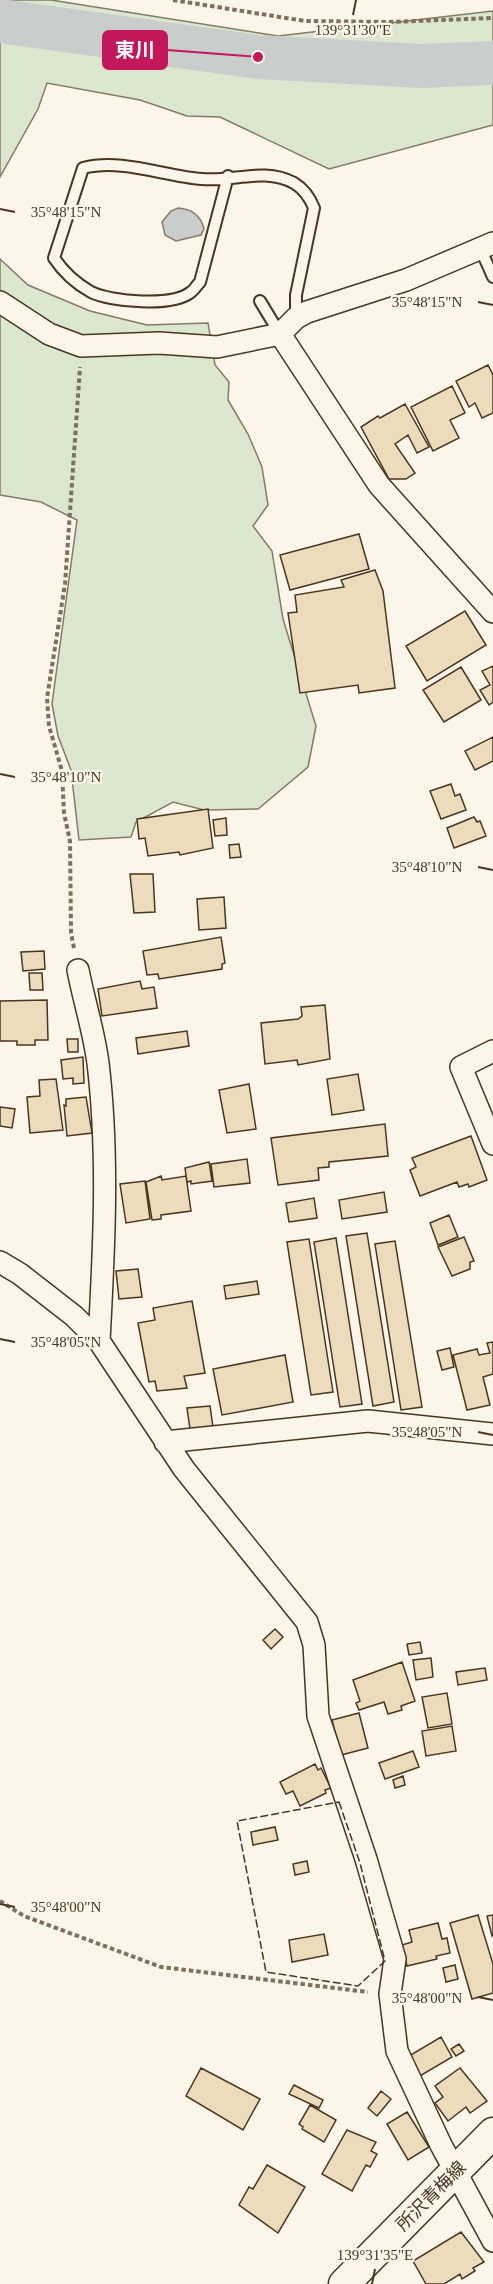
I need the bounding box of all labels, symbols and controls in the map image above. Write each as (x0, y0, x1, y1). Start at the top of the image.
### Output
text: 139°31'30"E (315, 22, 391, 38)
callout: 東川 (103, 31, 167, 69)
text: 東川 (115, 39, 155, 61)
text: 35°48'15"N (31, 204, 101, 220)
text: 35°48'15"N (392, 294, 462, 310)
text: 35°48'10"N (31, 769, 101, 785)
text: 35°48'10"N (392, 859, 462, 875)
text: 35°48'05"N (31, 1334, 101, 1350)
text: 35°48'05"N (392, 1424, 462, 1440)
text: 35°48'00"N (31, 1899, 101, 1915)
text: 35°48'00"N (392, 1990, 462, 2006)
street label: 所沢青梅線 (392, 2157, 470, 2235)
text: 139°31'35"E (337, 2247, 413, 2263)

